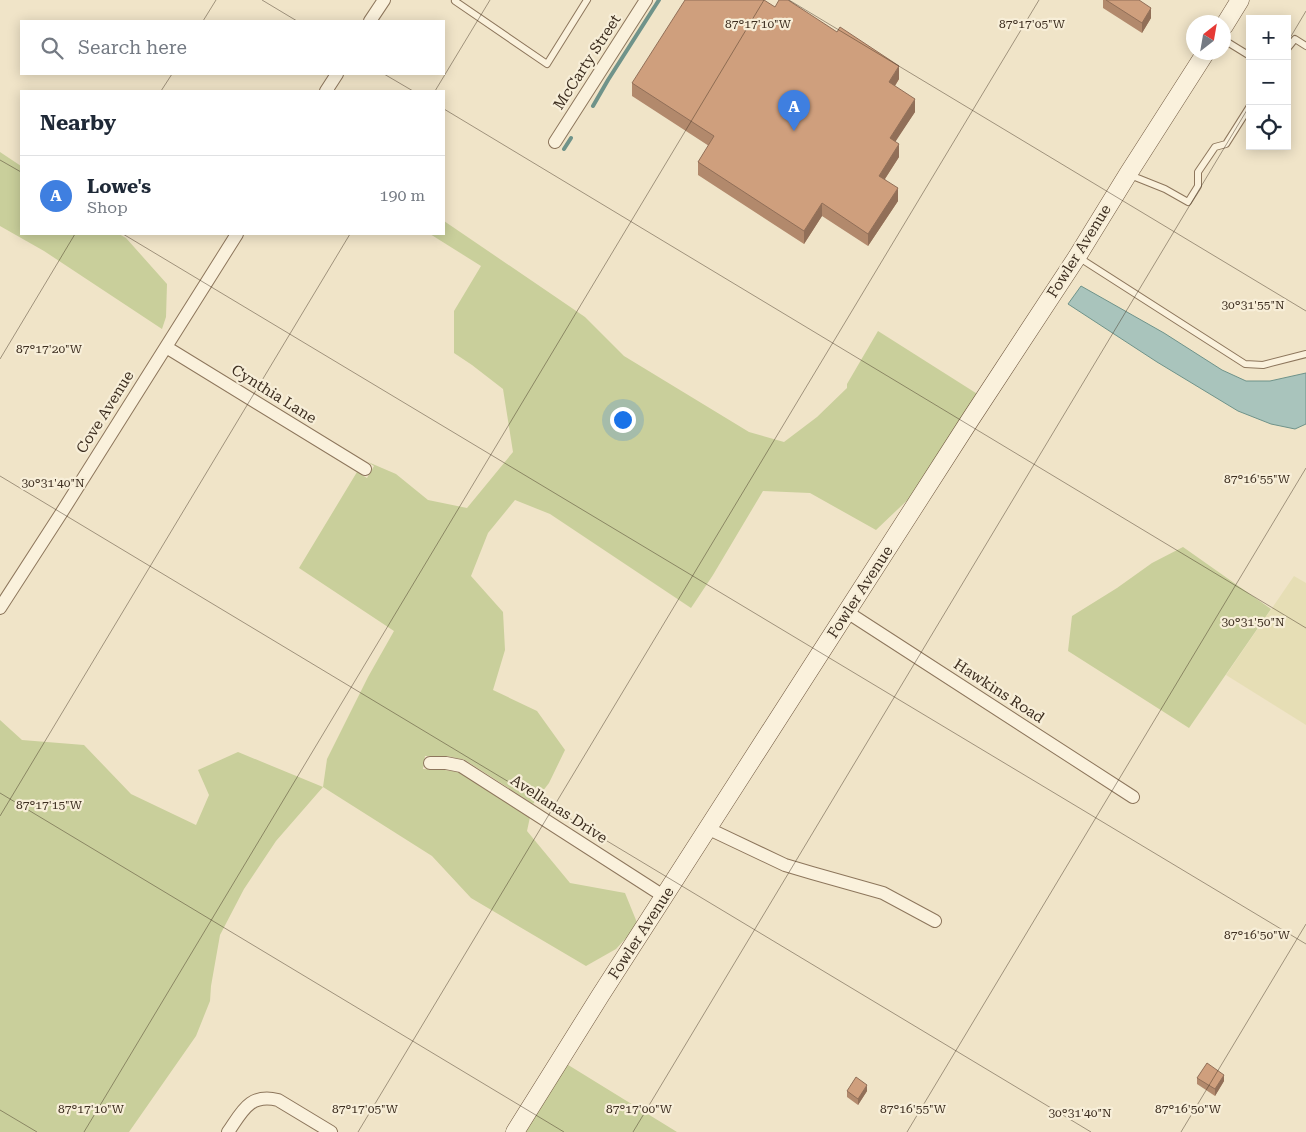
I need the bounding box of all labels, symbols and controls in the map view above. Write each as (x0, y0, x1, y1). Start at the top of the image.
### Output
street label: McCarty Street (550, 11, 625, 113)
north arrow (1186, 15, 1231, 60)
map controls (1246, 15, 1291, 150)
button: + (1246, 15, 1291, 60)
text: 87°17'10"W (725, 17, 792, 31)
text: 87°17'05"W (999, 17, 1066, 31)
search box (20, 20, 445, 75)
icon: search (38, 34, 66, 62)
text: Search here (78, 36, 187, 59)
button: − (1246, 60, 1291, 105)
pin: A (778, 90, 810, 131)
button: locate (1246, 105, 1291, 150)
text: Nearby (40, 111, 116, 135)
text: Lowe's (87, 175, 151, 198)
text: A (50, 186, 62, 205)
text: 190 m (379, 186, 425, 205)
text: Shop (87, 198, 128, 217)
street label: Fowler Avenue (1043, 201, 1115, 301)
text: 30°31'55"N (1221, 298, 1285, 312)
text: 87°17'20"W (16, 342, 83, 356)
street label: Cynthia Lane (228, 361, 320, 427)
street label: Cove Avenue (72, 367, 138, 457)
your location (610, 407, 636, 433)
text: 87°16'55"W (1224, 472, 1291, 486)
text: 30°31'40"N (21, 476, 85, 490)
street label: Fowler Avenue (824, 543, 896, 641)
text: 30°31'50"N (1221, 615, 1285, 629)
street label: Hawkins Road (950, 655, 1048, 727)
street label: Avellanas Drive (507, 771, 611, 847)
text: 87°17'15"W (16, 798, 83, 812)
street label: Fowler Avenue (605, 884, 677, 982)
text: 87°16'50"W (1224, 928, 1291, 942)
text: 87°17'10"W (58, 1102, 125, 1116)
text: 87°17'05"W (332, 1102, 399, 1116)
text: 87°17'00"W (606, 1102, 673, 1116)
text: 87°16'55"W (880, 1102, 947, 1116)
text: 87°16'50"W (1155, 1102, 1222, 1116)
text: 30°31'40"N (1048, 1106, 1112, 1120)

